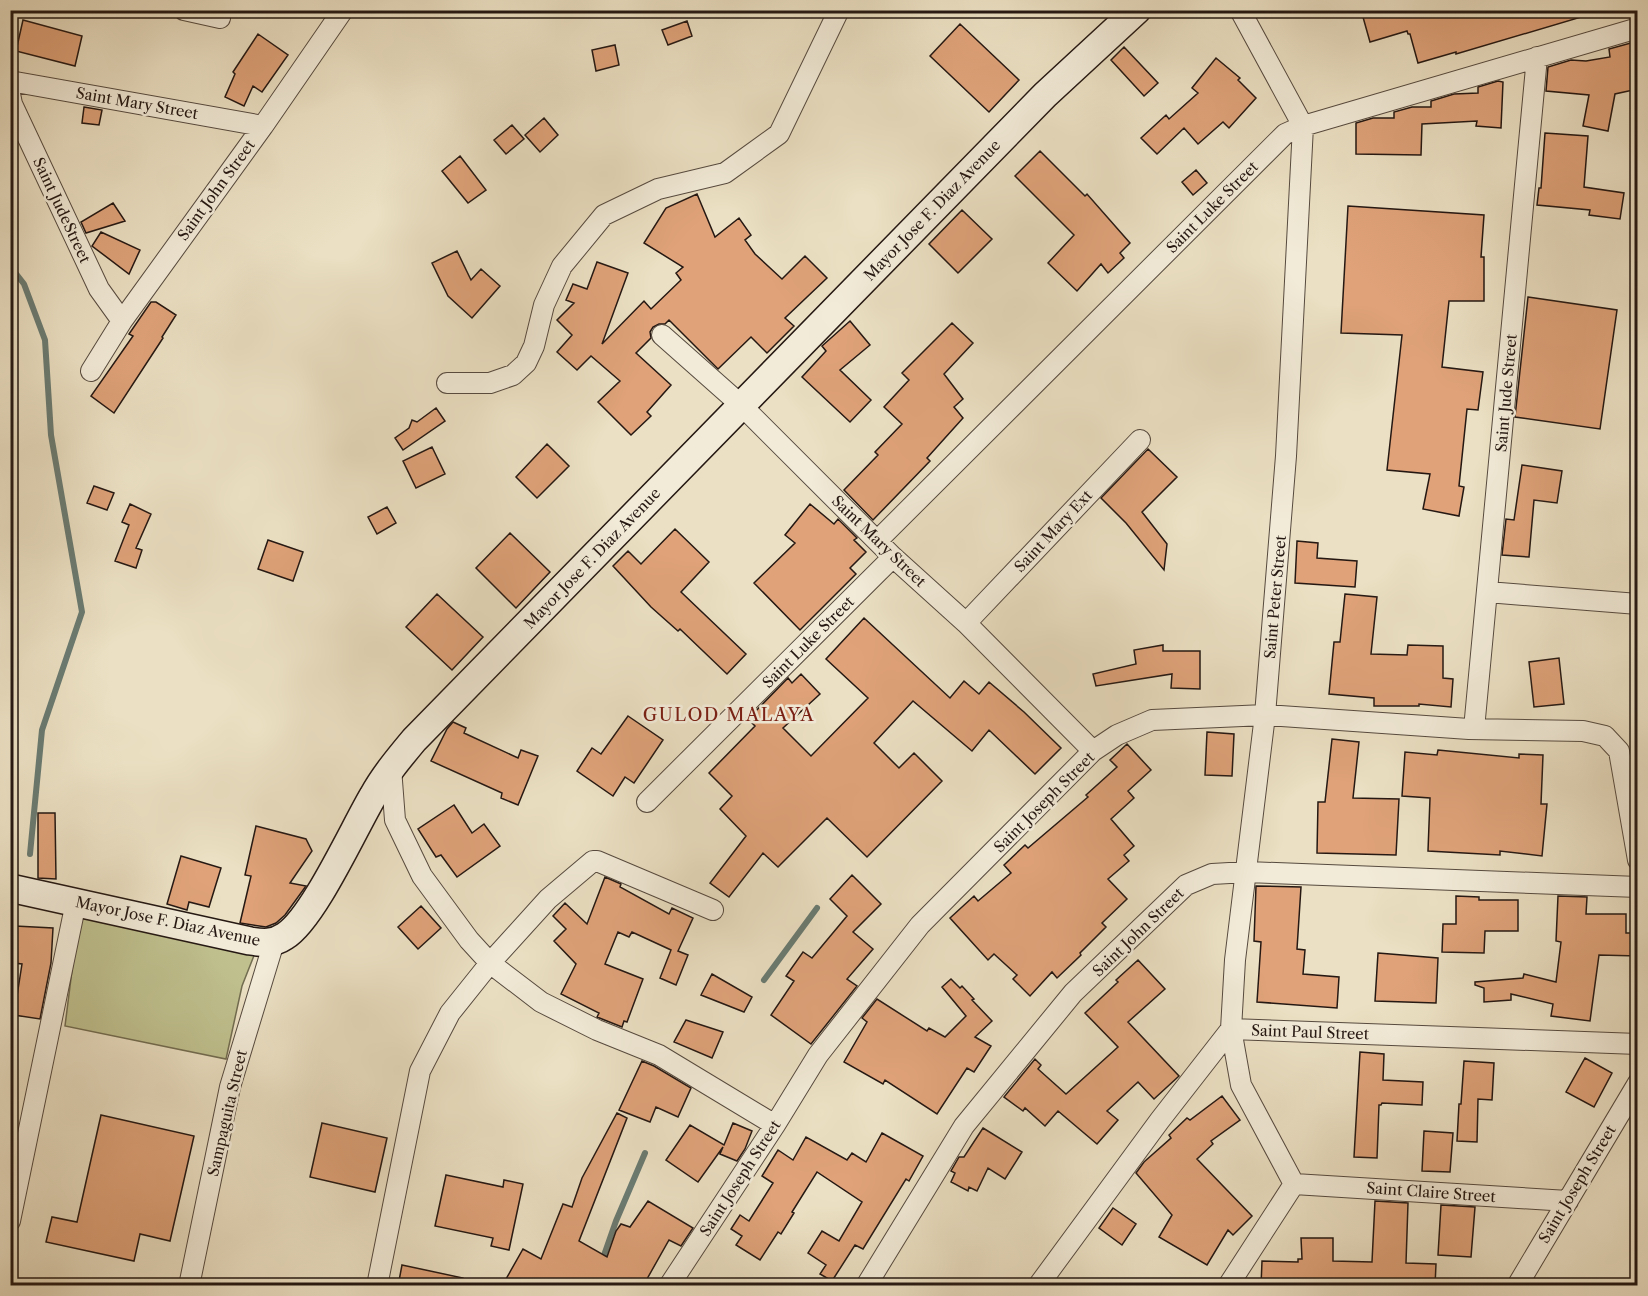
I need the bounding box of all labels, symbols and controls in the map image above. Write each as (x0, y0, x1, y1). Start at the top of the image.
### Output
street label: Saint Mary Street (74, 83, 200, 123)
street label: Saint John Street (173, 135, 259, 244)
street label: Mayor Jose F. Diaz Avenue (860, 136, 1004, 284)
street label: Saint JudeStreet (29, 154, 95, 267)
street label: Saint Luke Street (1162, 157, 1262, 257)
street label: Saint Jude Street (1491, 332, 1521, 453)
street label: Mayor Jose F. Diaz Avenue (520, 484, 664, 632)
street label: Saint Mary Ext (1010, 485, 1096, 576)
street label: Saint Mary Street (828, 491, 931, 591)
street label: Saint Peter Street (1260, 534, 1290, 660)
street label: Saint Luke Street (758, 592, 858, 692)
district label: GULOD MALAYA (643, 704, 815, 726)
street label: Saint Joseph Street (990, 747, 1099, 856)
street label: Saint John Street (1088, 883, 1188, 980)
street label: Mayor Jose F. Diaz Avenue (74, 892, 262, 950)
street label: Saint Paul Street (1251, 1020, 1370, 1044)
street label: Sampaguita Street (203, 1047, 251, 1178)
street label: Saint Joseph Street (695, 1116, 785, 1240)
street label: Saint Joseph Street (1534, 1121, 1620, 1247)
street label: Saint Claire Street (1366, 1178, 1497, 1206)

